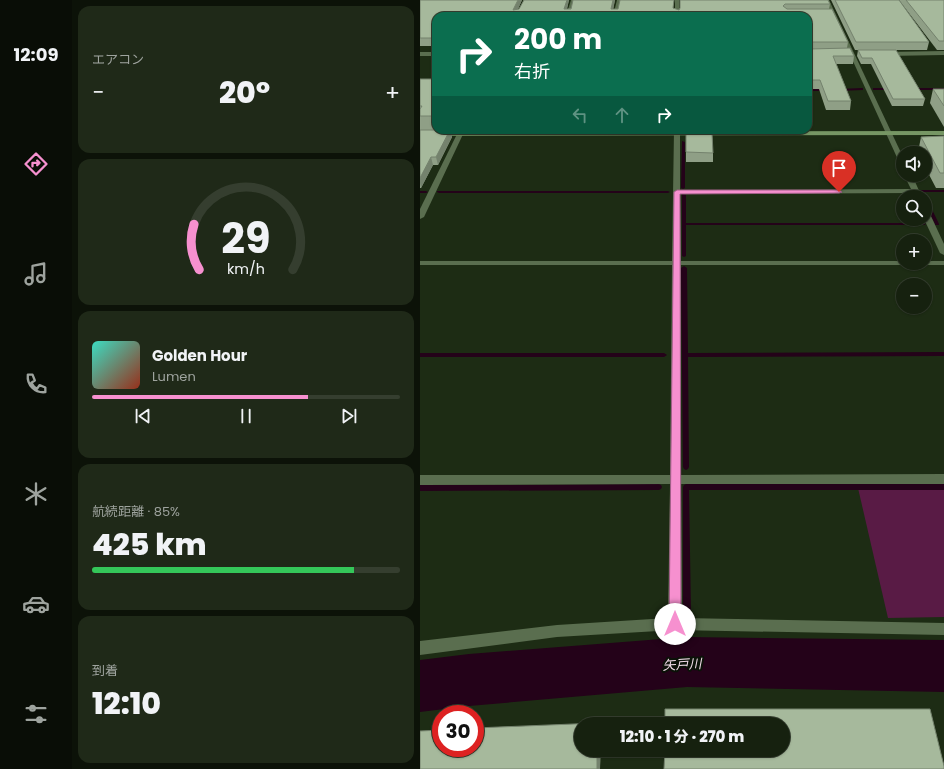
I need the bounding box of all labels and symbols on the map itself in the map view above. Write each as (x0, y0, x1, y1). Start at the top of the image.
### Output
pin (822, 151, 856, 192)
position arrow (654, 603, 696, 645)
water label: 矢戸川 (662, 654, 704, 675)
speed limit sign: 30 (432, 705, 484, 757)

